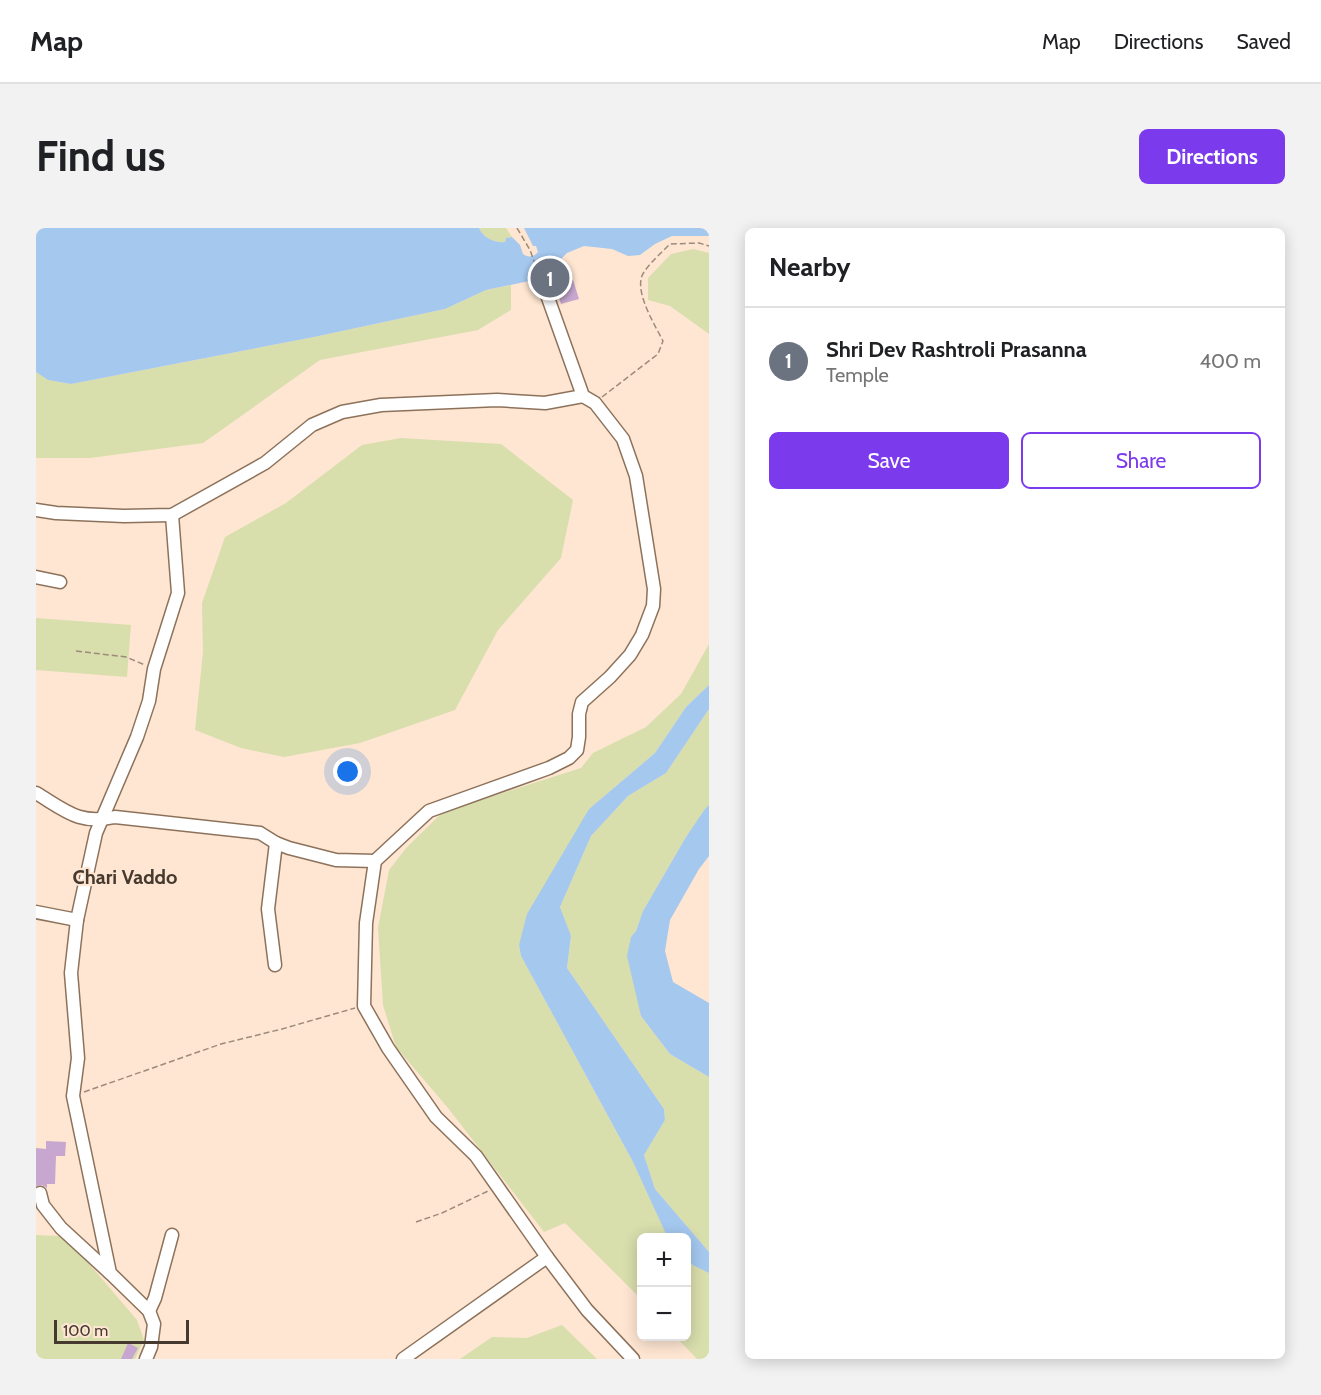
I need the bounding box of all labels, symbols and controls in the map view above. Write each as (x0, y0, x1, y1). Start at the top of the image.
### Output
text: Map (30, 24, 83, 58)
text: Map (1042, 29, 1081, 54)
text: Directions (1114, 29, 1203, 54)
text: Saved (1236, 29, 1291, 54)
button: Directions (1139, 129, 1285, 184)
text: Find us (36, 130, 165, 182)
text: Nearby (769, 251, 850, 283)
pin: 1 (530, 256, 570, 300)
text: Shri Dev Rashtroli Prasanna (826, 336, 1087, 363)
text: 1 (785, 349, 792, 373)
text: 400 m (1199, 349, 1261, 373)
text: Temple (826, 363, 889, 387)
button: Save (769, 432, 1009, 489)
button: Share (1021, 432, 1261, 489)
your location (333, 757, 362, 786)
district label: Chari Vaddo (73, 865, 177, 889)
map controls (637, 1233, 691, 1341)
button: + (637, 1233, 691, 1287)
button: − (637, 1287, 691, 1341)
scale bar (54, 1317, 189, 1344)
text: 100 m (63, 1321, 108, 1340)

